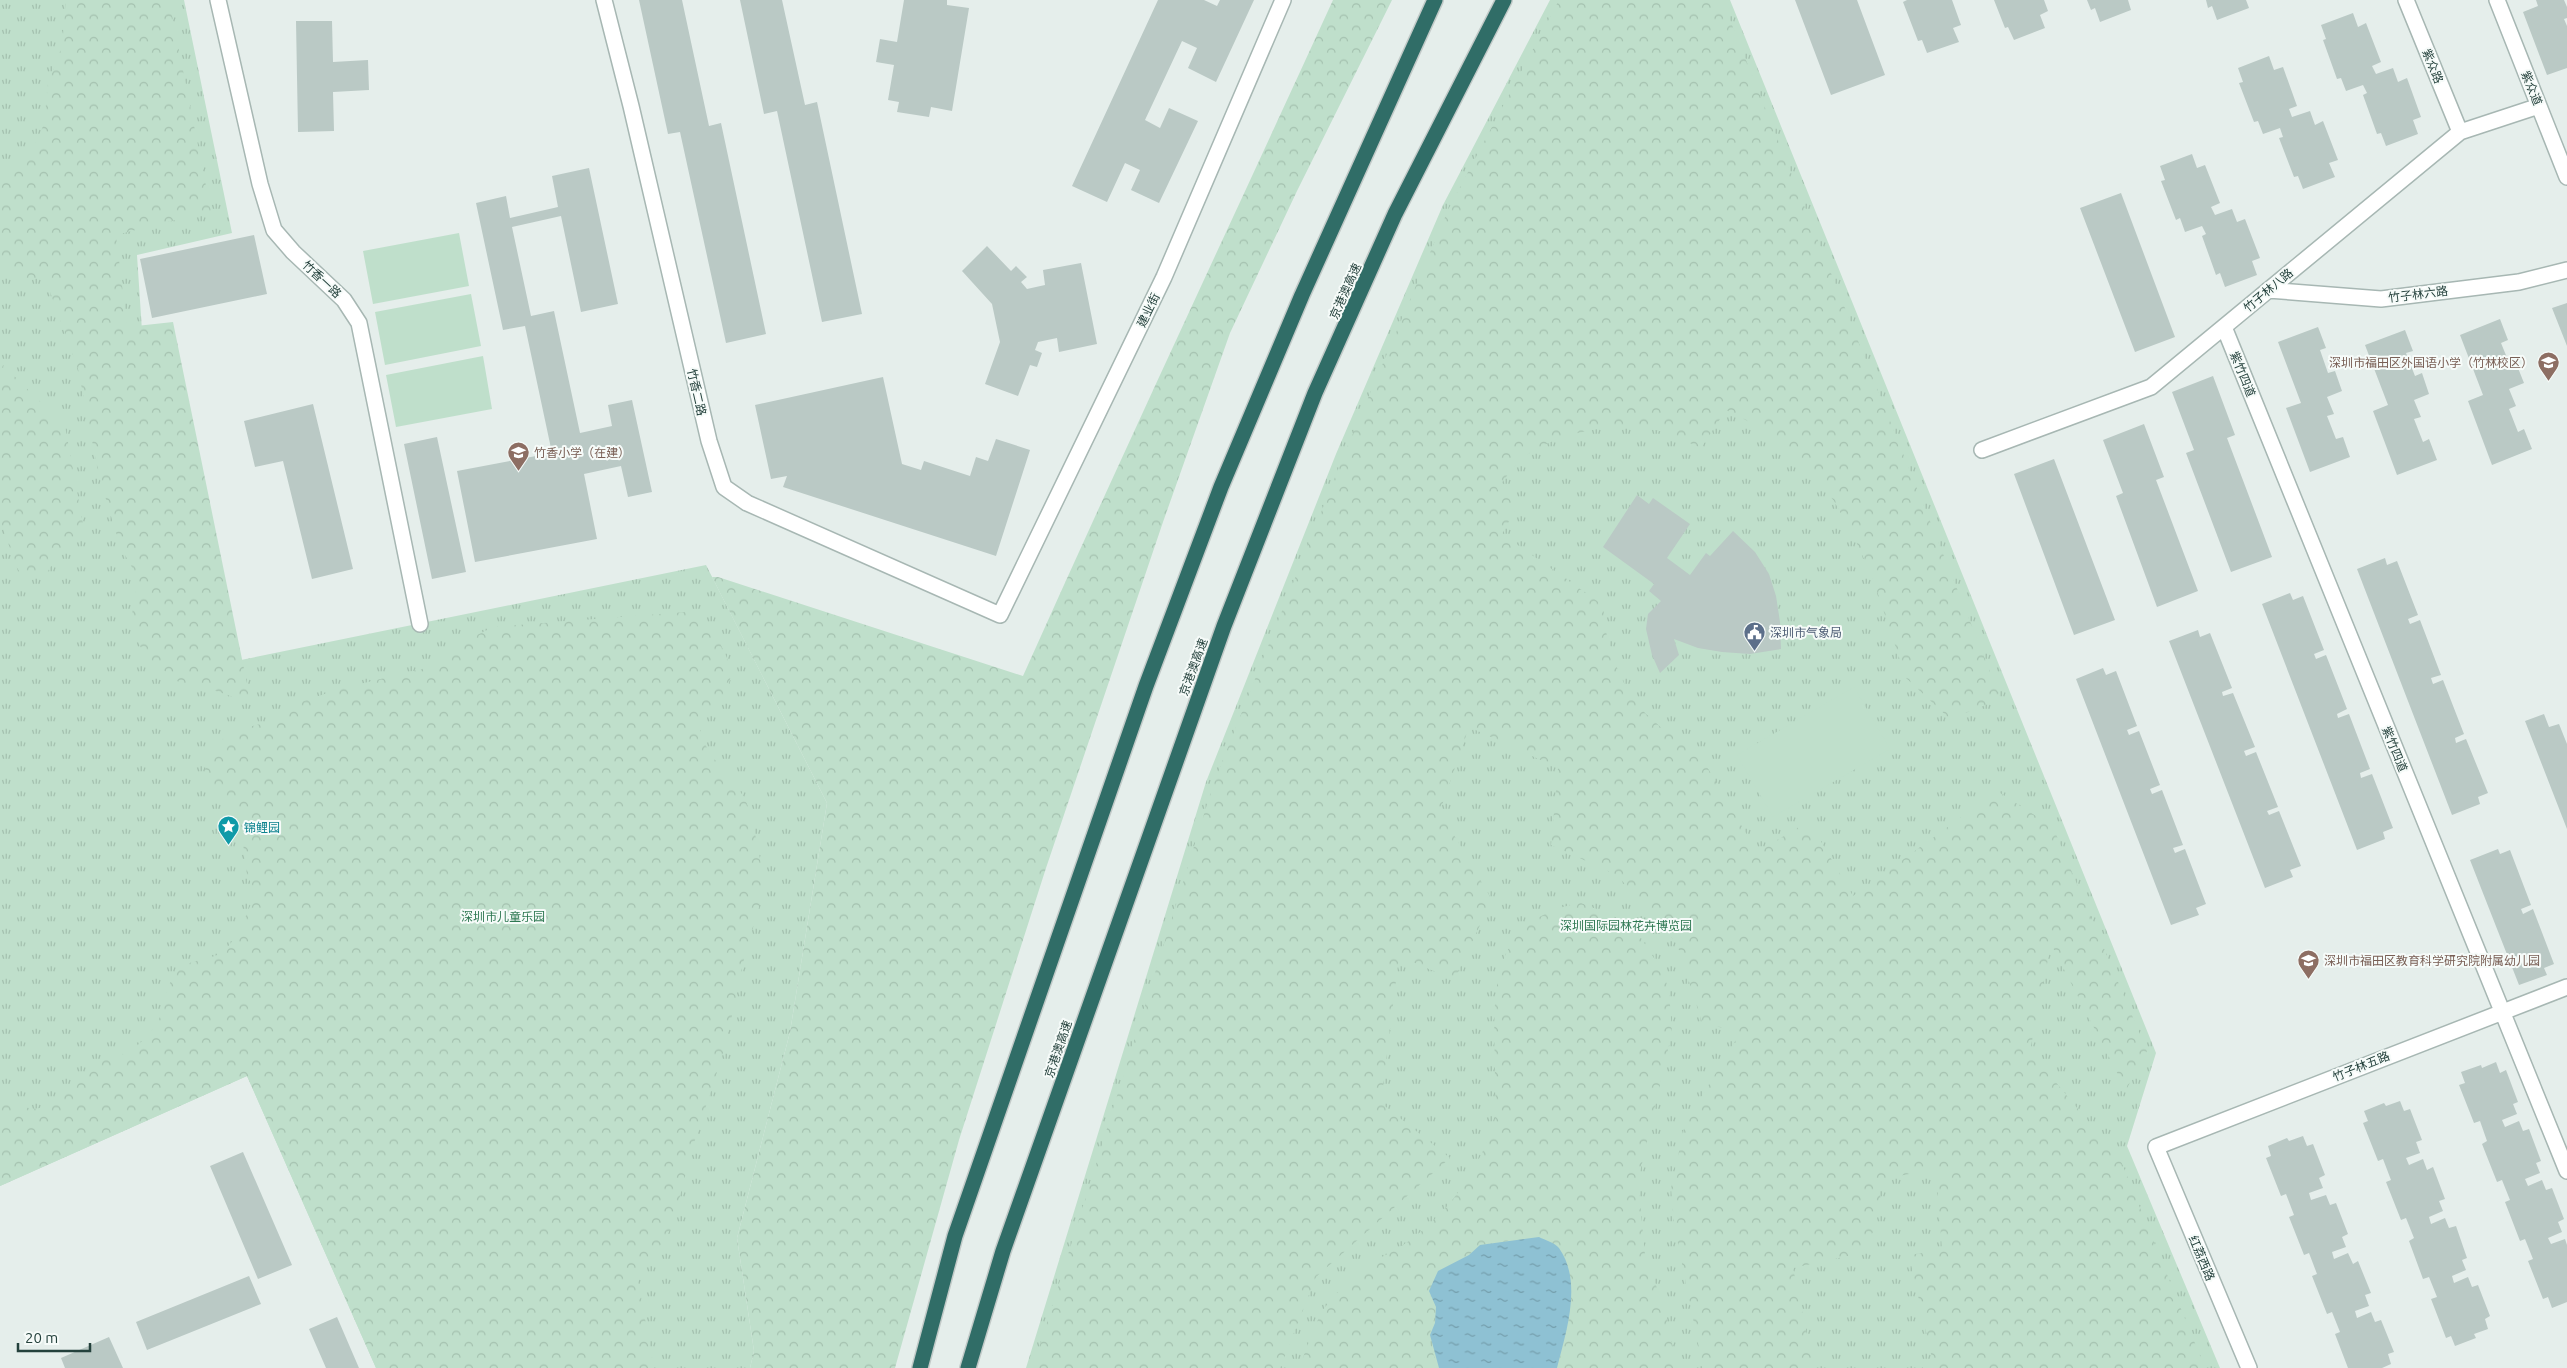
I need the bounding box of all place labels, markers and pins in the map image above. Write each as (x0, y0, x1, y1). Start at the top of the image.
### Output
school or university icon: 深圳市福田区外国语小学（竹林校区） (2537, 350, 2561, 381)
place label: 深圳市福田区外国语小学（竹林校区） (2329, 356, 2533, 369)
school or university icon: 竹香小学（在建） (506, 440, 530, 471)
place label: 竹香小学（在建） (534, 446, 630, 459)
public building icon: 深圳市气象局 (1742, 620, 1766, 651)
place label: 深圳市气象局 (1770, 626, 1842, 639)
place icon: 锦鲤园 (216, 815, 240, 846)
place label: 锦鲤园 (244, 821, 280, 834)
school or university icon: 深圳市福田区教育科学研究院附属幼儿园 (2296, 948, 2320, 979)
place label: 深圳市福田区教育科学研究院附属幼儿园 (2324, 954, 2540, 967)

